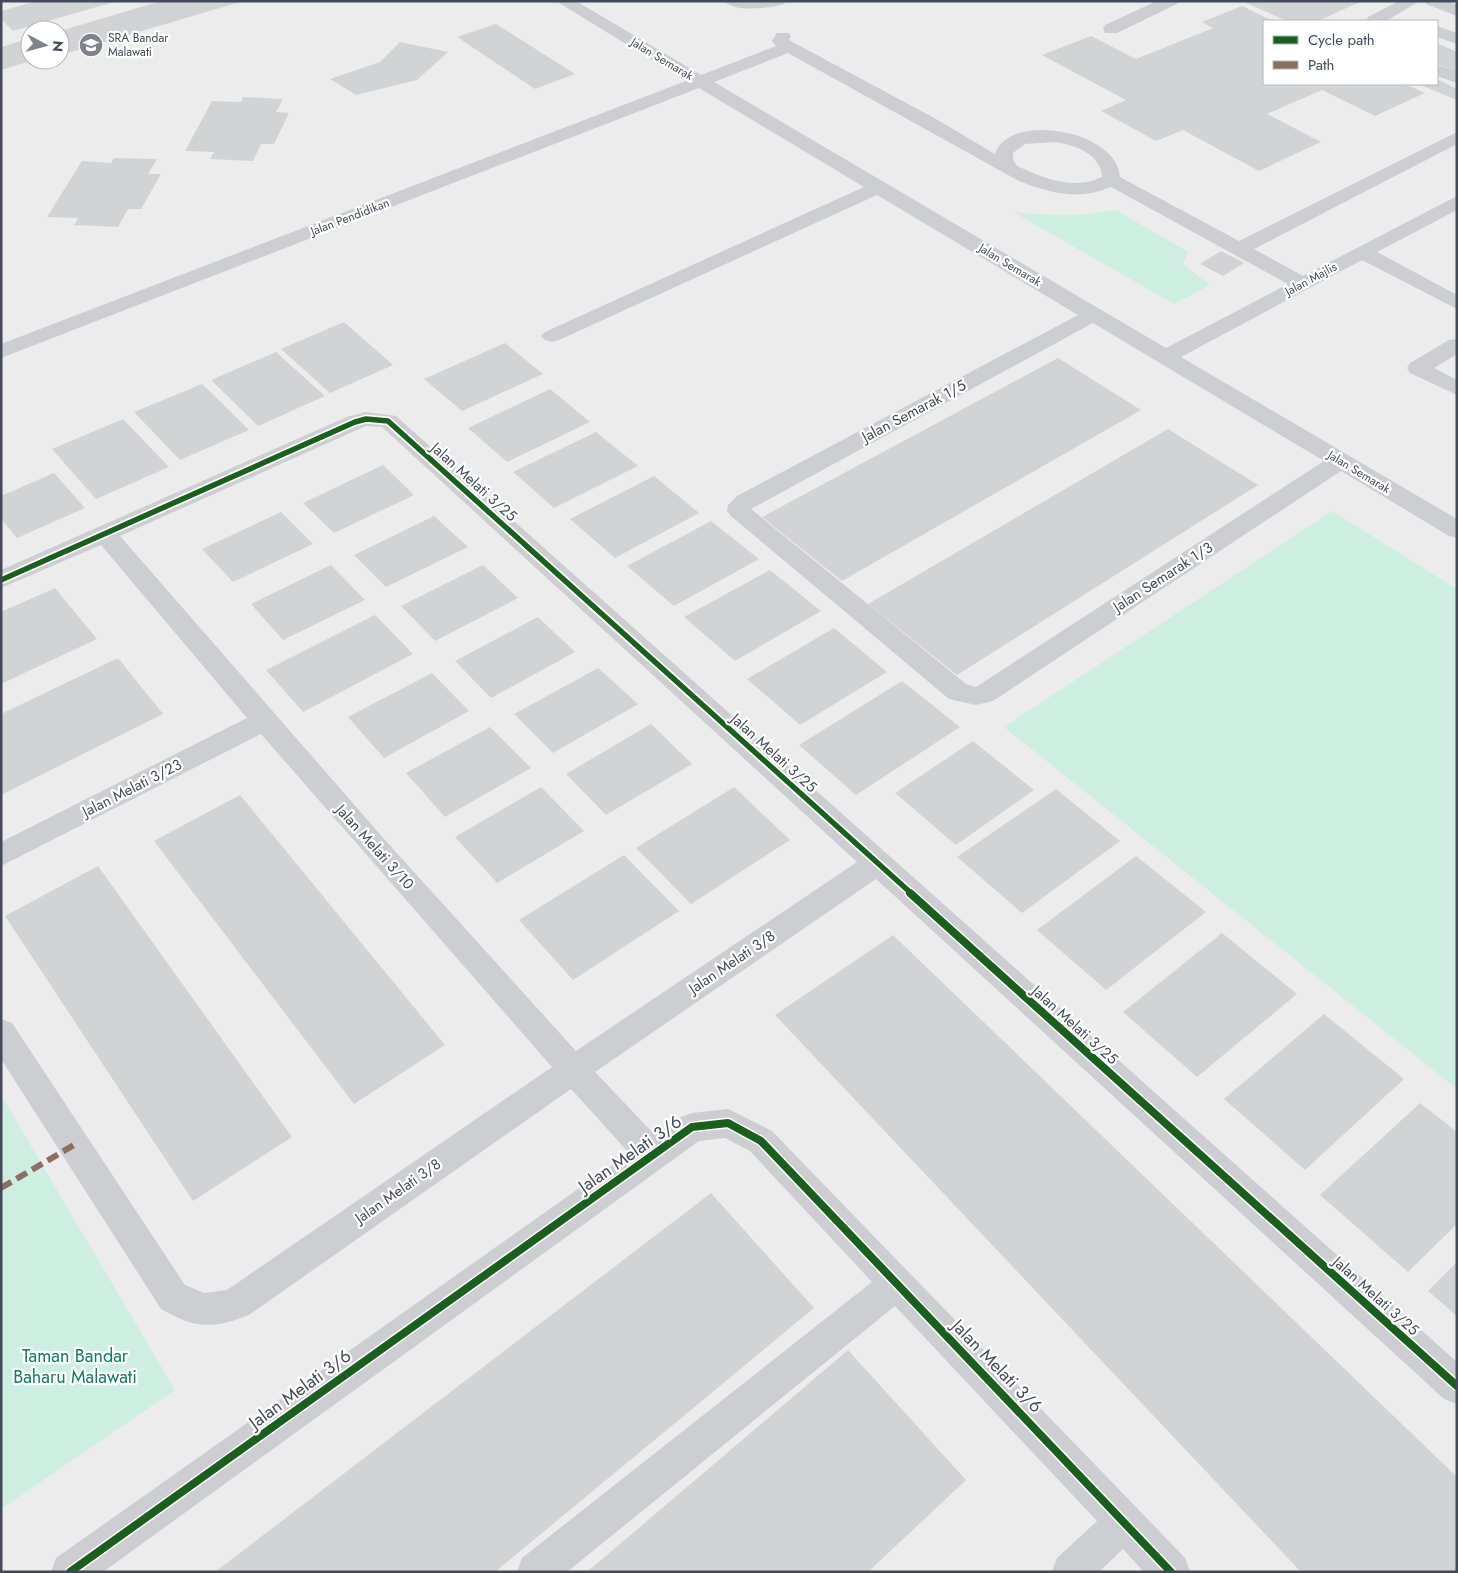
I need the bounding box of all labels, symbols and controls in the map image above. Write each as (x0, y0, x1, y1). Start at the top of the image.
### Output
north arrow (20, 20, 70, 70)
legend (1263, 20, 1438, 85)
place label: SRA Bandar Malawati (108, 29, 169, 61)
text: Cycle path (1308, 29, 1375, 51)
school or university icon: SRA Bandar Malawati (78, 32, 104, 58)
street label: Jalan Semarak (626, 32, 697, 85)
text: N (47, 40, 68, 53)
text: Path (1308, 54, 1334, 76)
street label: Jalan Pendidikan (306, 194, 392, 241)
street label: Jalan Semarak (974, 238, 1045, 291)
street label: Jalan Majlis (1280, 258, 1340, 301)
street label: Jalan Semarak 1/5 (856, 374, 970, 449)
street label: Jalan Melati 3/25 (425, 436, 522, 527)
street label: Jalan Semarak (1323, 445, 1394, 498)
street label: Jalan Semarak 1/3 (1107, 537, 1217, 619)
street label: Jalan Melati 3/25 (725, 707, 822, 798)
street label: Jalan Melati 3/23 (77, 753, 185, 823)
street label: Jalan Melati 3/10 (329, 798, 419, 894)
street label: Jalan Melati 3/8 (683, 925, 780, 1000)
street label: Jalan Melati 3/25 (1026, 979, 1123, 1070)
street label: Jalan Melati 3/6 (571, 1109, 687, 1200)
street label: Jalan Melati 3/8 (349, 1153, 445, 1230)
street label: Jalan Melati 3/25 (1327, 1250, 1424, 1341)
street label: Jalan Melati 3/6 (944, 1312, 1048, 1419)
park label: Taman Bandar Baharu Malawati (13, 1343, 137, 1390)
street label: Jalan Melati 3/6 (242, 1343, 357, 1436)

